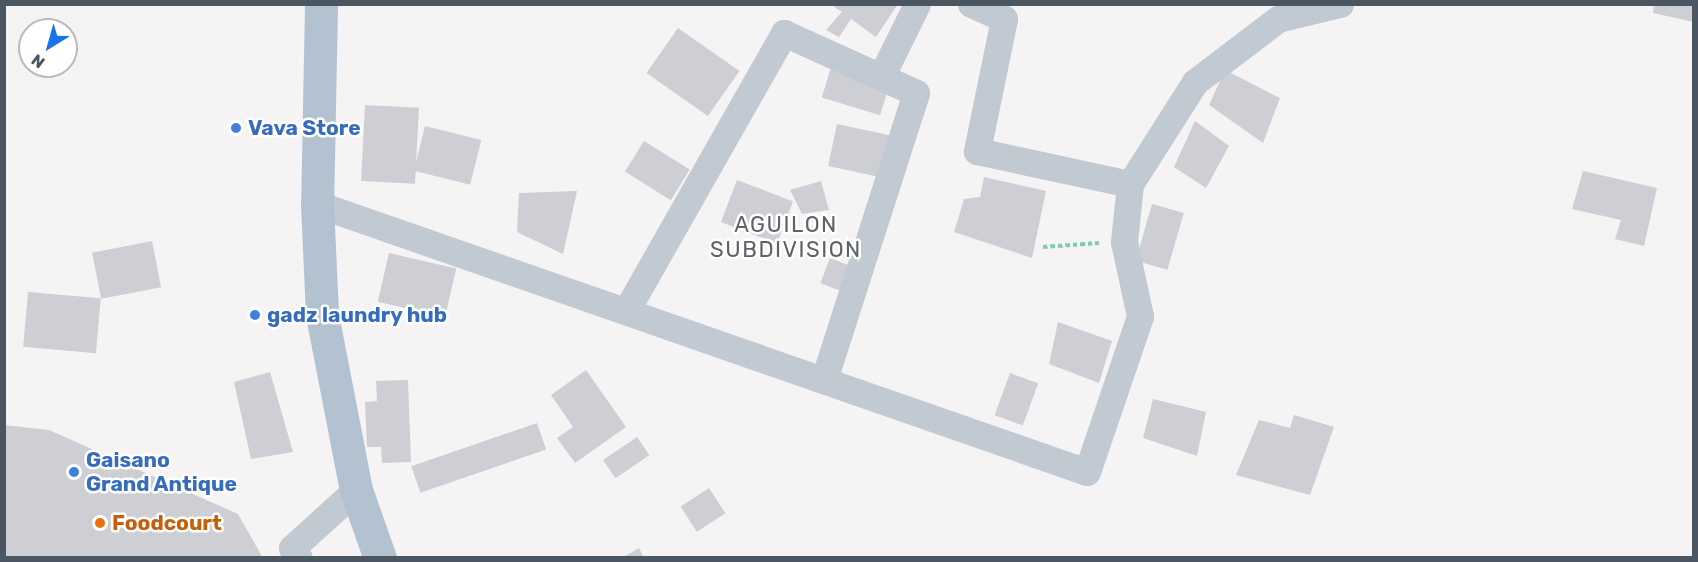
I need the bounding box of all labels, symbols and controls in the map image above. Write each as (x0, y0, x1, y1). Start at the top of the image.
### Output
north arrow (18, 18, 78, 78)
text: N (28, 50, 48, 72)
place label: Vava Store (248, 115, 361, 141)
marker: Vava Store (229, 121, 243, 135)
district label: AGUILON SUBDIVISION (710, 211, 862, 262)
place label: gadz laundry hub (267, 302, 448, 328)
marker: gadz laundry hub (248, 308, 262, 322)
place label: Gaisano Grand Antique (86, 447, 238, 497)
marker: Gaisano Grand Antique (67, 465, 81, 479)
place label: Foodcourt (112, 510, 222, 536)
marker: Foodcourt (93, 516, 107, 530)

